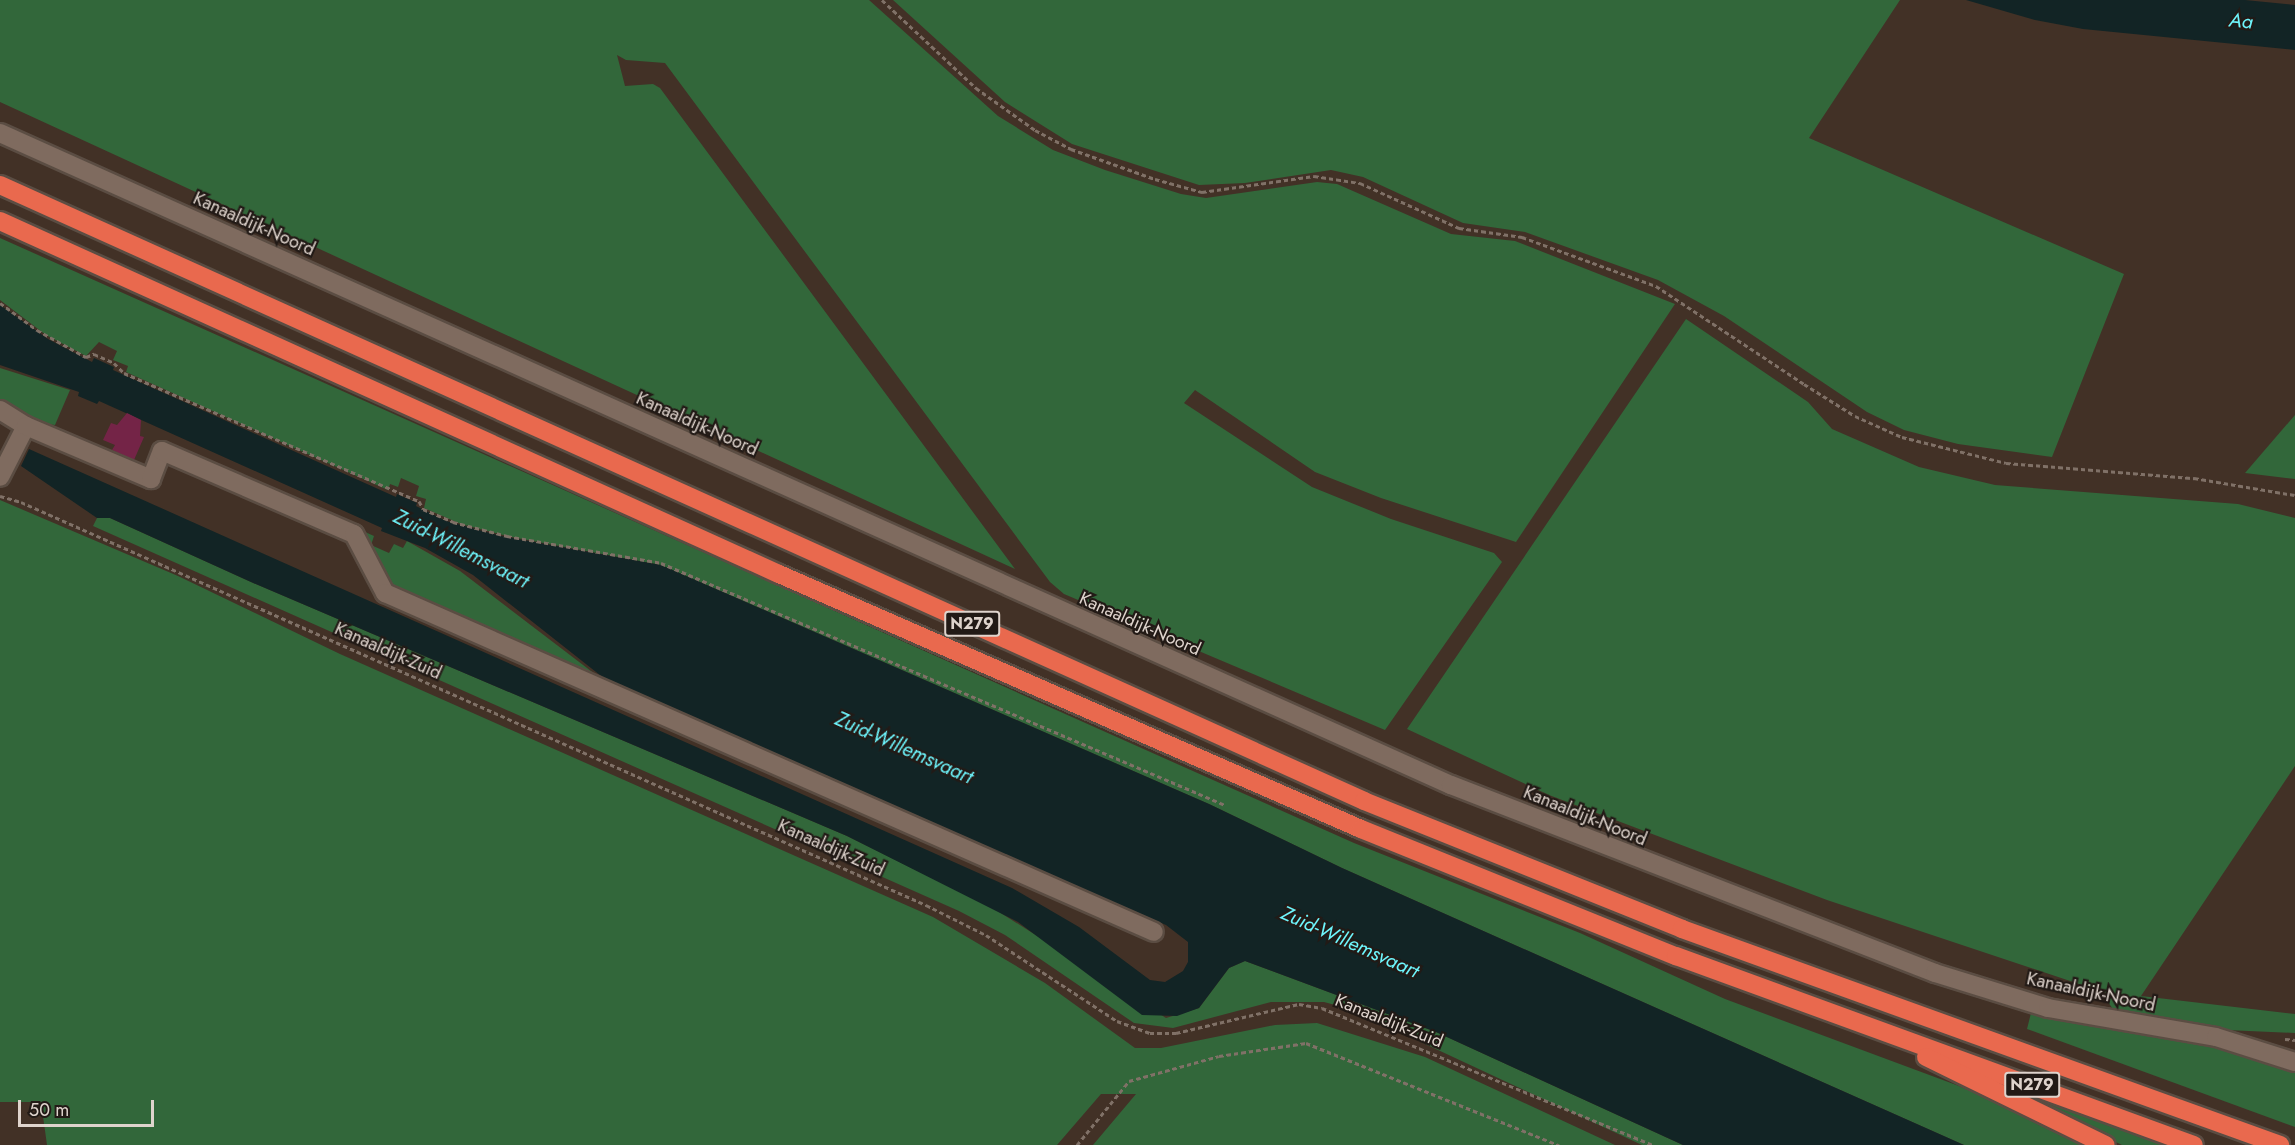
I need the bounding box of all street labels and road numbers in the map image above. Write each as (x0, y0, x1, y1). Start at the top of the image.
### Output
street label: Kanaaldijk-Noord (190, 188, 318, 260)
street label: Kanaaldijk-Noord (633, 388, 761, 460)
street label: Kanaaldijk-Noord (1076, 588, 1204, 660)
road number: N279 (944, 611, 1000, 637)
street label: Kanaaldijk-Zuid (331, 618, 445, 684)
street label: Kanaaldijk-Noord (1520, 781, 1650, 851)
street label: Kanaaldijk-Zuid (774, 815, 888, 881)
street label: Kanaaldijk-Noord (2025, 968, 2157, 1016)
street label: Kanaaldijk-Zuid (1332, 990, 1446, 1052)
road number: N279 (2004, 1072, 2060, 1098)

